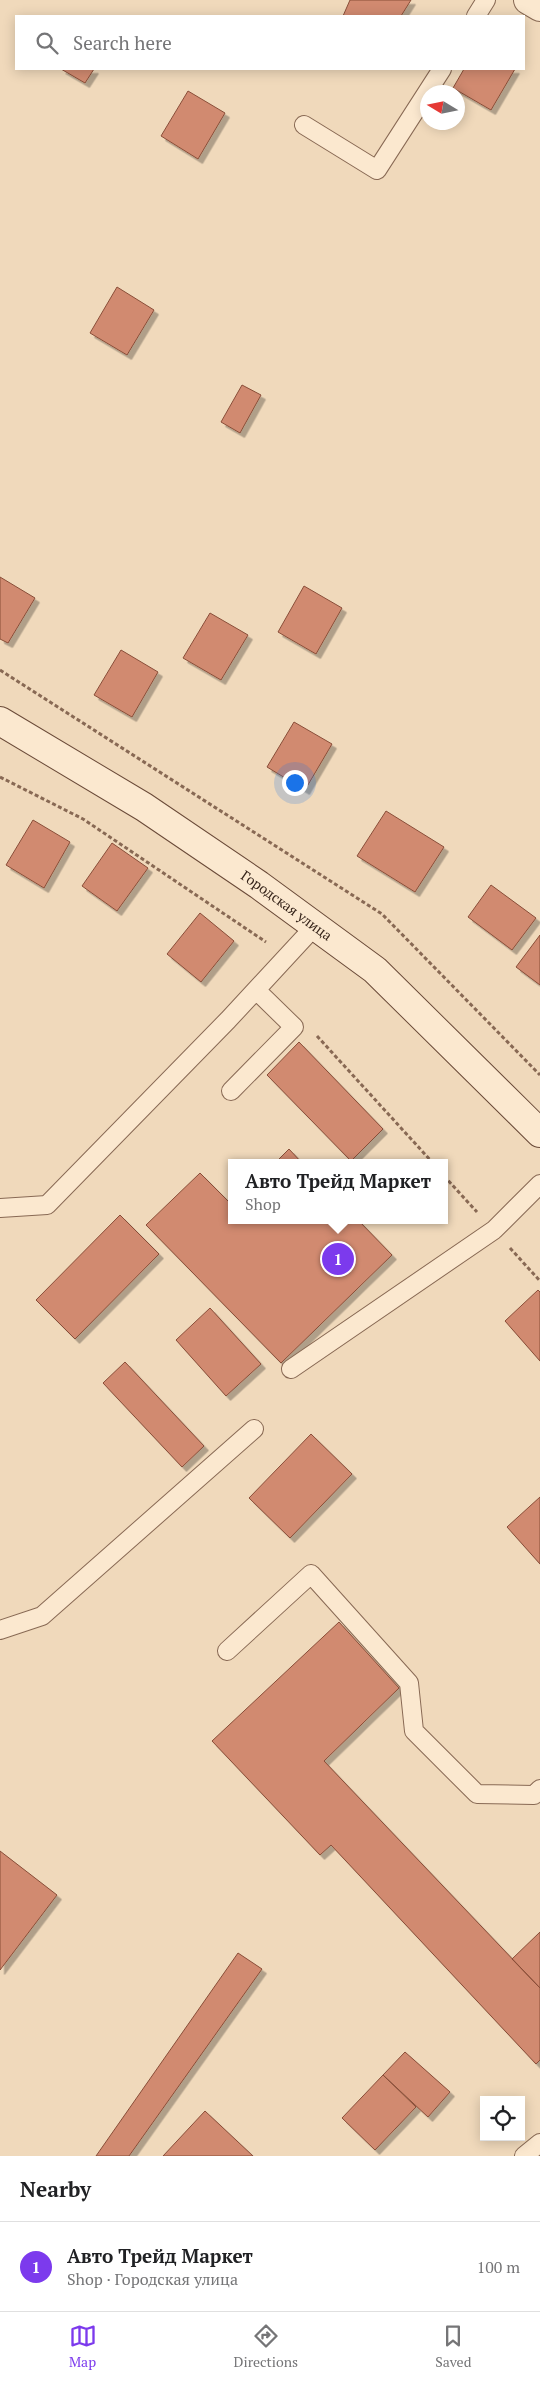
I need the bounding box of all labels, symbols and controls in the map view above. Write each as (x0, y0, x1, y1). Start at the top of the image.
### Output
search box (15, 15, 525, 70)
icon: search (33, 29, 61, 57)
text: Search here (73, 30, 172, 55)
north arrow (420, 85, 465, 130)
your location (282, 770, 308, 796)
street label: Городская улица (238, 866, 336, 945)
popup (228, 1159, 448, 1224)
text: Авто Трейд Маркет (245, 1168, 431, 1193)
text: Shop (245, 1193, 281, 1215)
pin: 1 (322, 1240, 354, 1278)
map controls (480, 2096, 525, 2141)
button: locate (480, 2096, 525, 2141)
text: Nearby (20, 2175, 91, 2203)
text: Авто Трейд Маркет (67, 2243, 253, 2268)
text: 1 (31, 2256, 41, 2278)
text: 100 m (477, 2256, 520, 2278)
text: Shop · Городская улица (67, 2268, 238, 2290)
tab: Map (69, 2322, 97, 2371)
tab: Directions (234, 2322, 298, 2371)
tab: Saved (435, 2322, 471, 2371)

